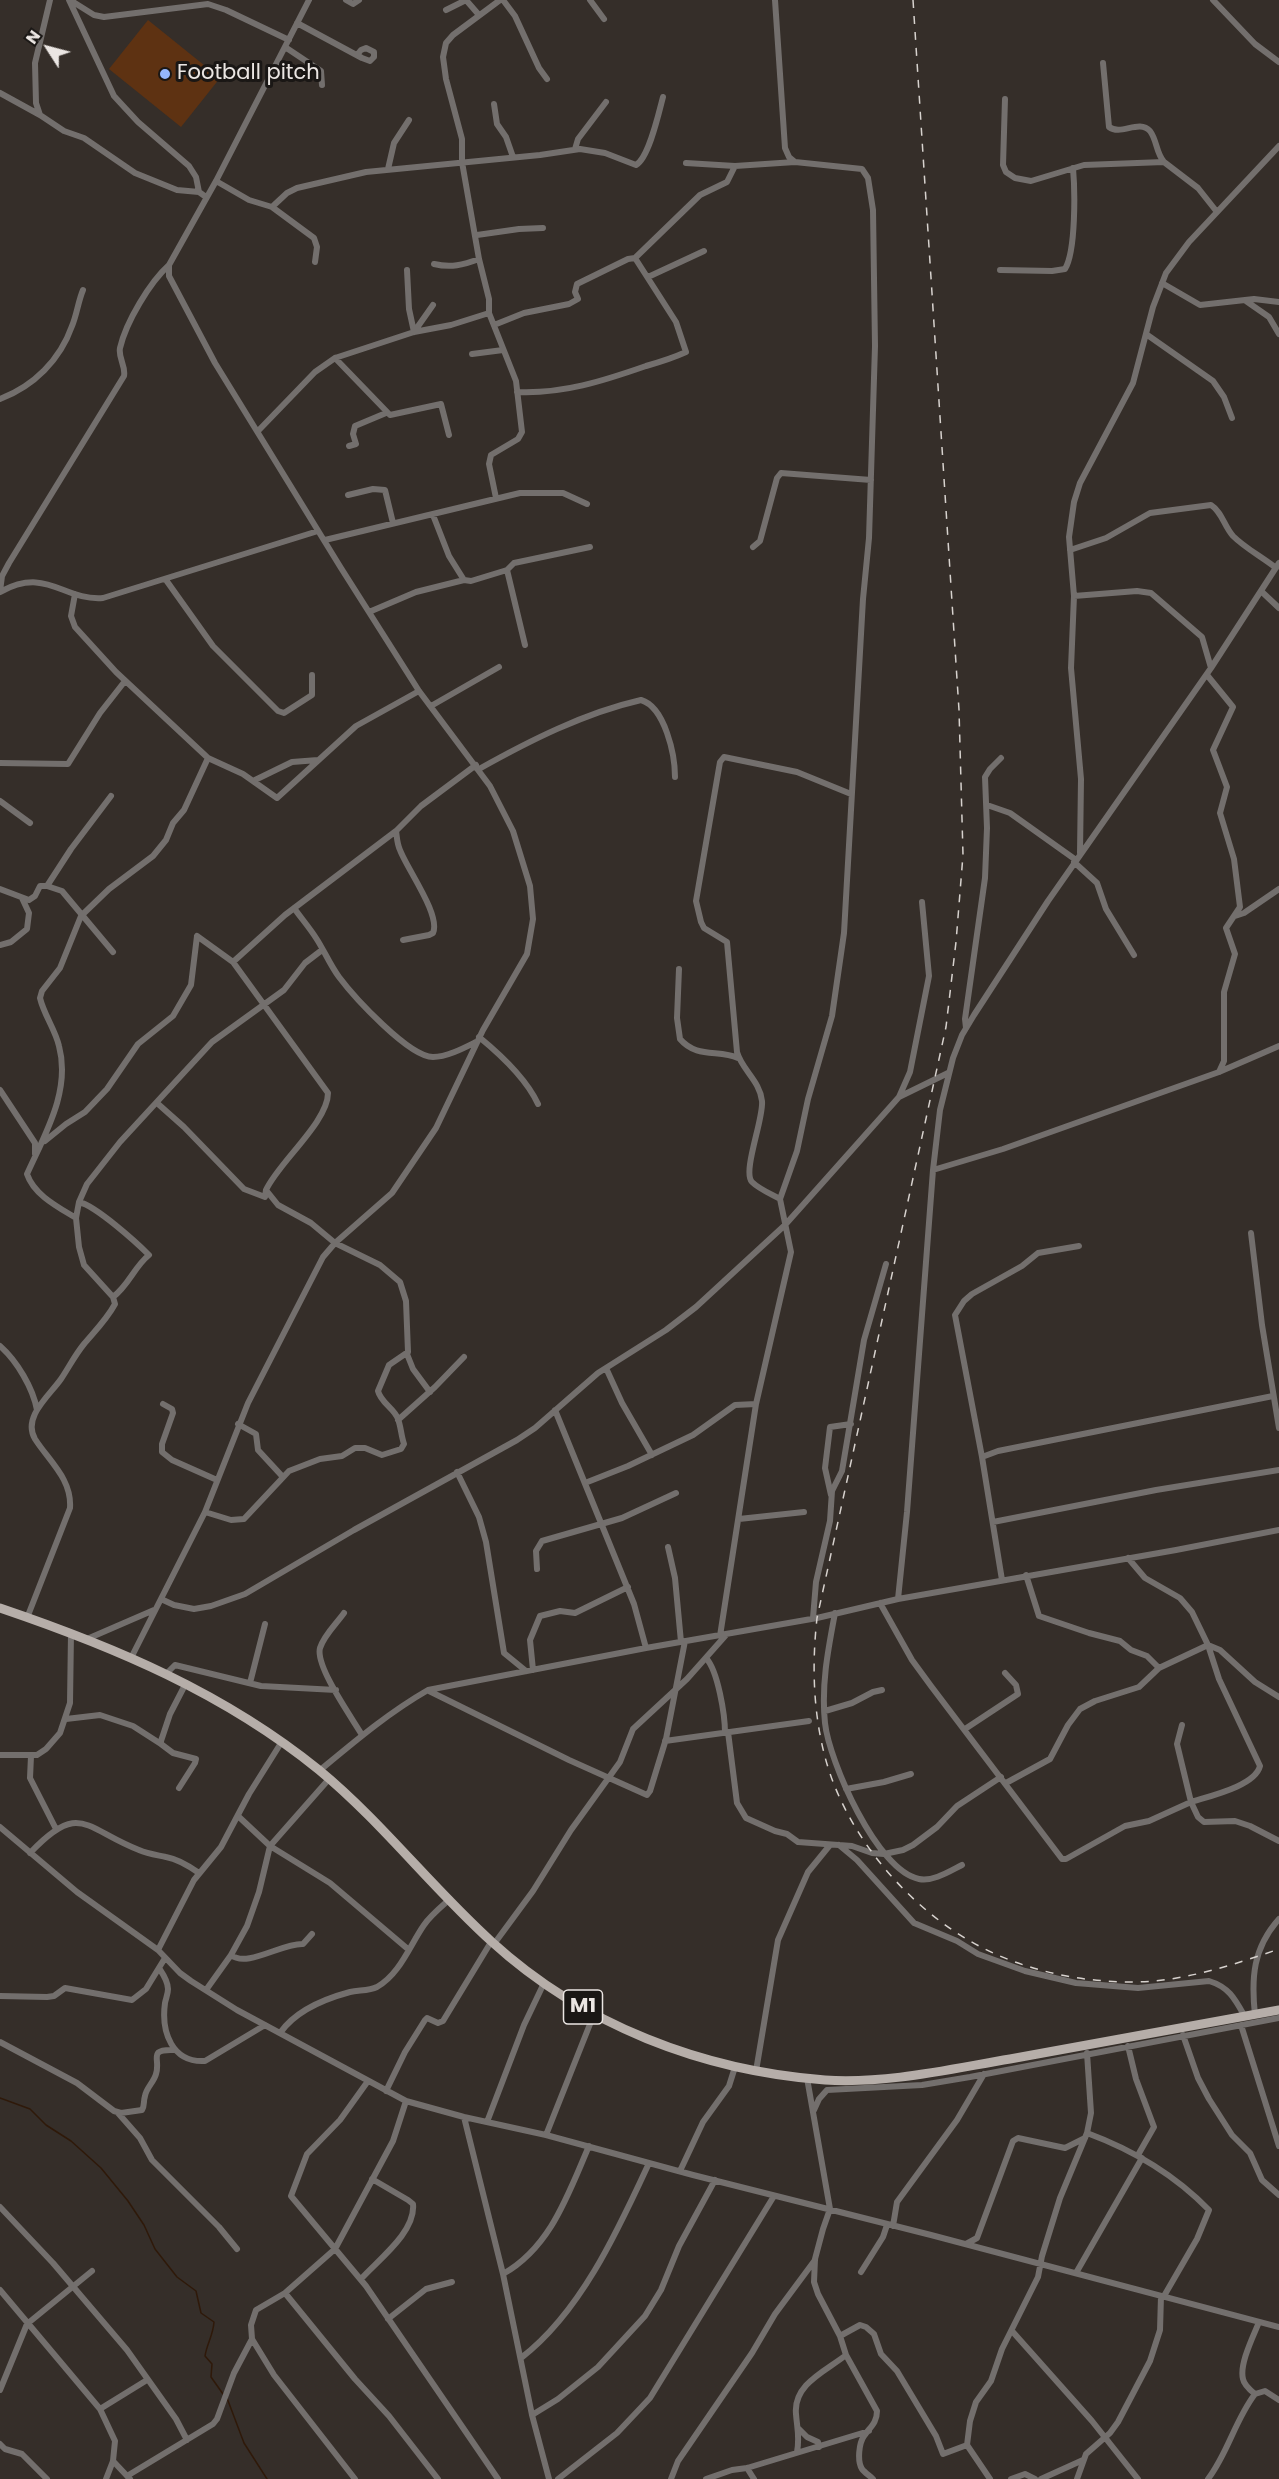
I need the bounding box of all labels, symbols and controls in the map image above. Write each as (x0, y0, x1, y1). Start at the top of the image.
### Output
north arrow (18, 18, 78, 78)
text: N (20, 25, 46, 49)
place label: Football pitch (177, 61, 320, 87)
marker: Football pitch (158, 67, 172, 81)
road number: M1 (564, 1990, 602, 2024)

